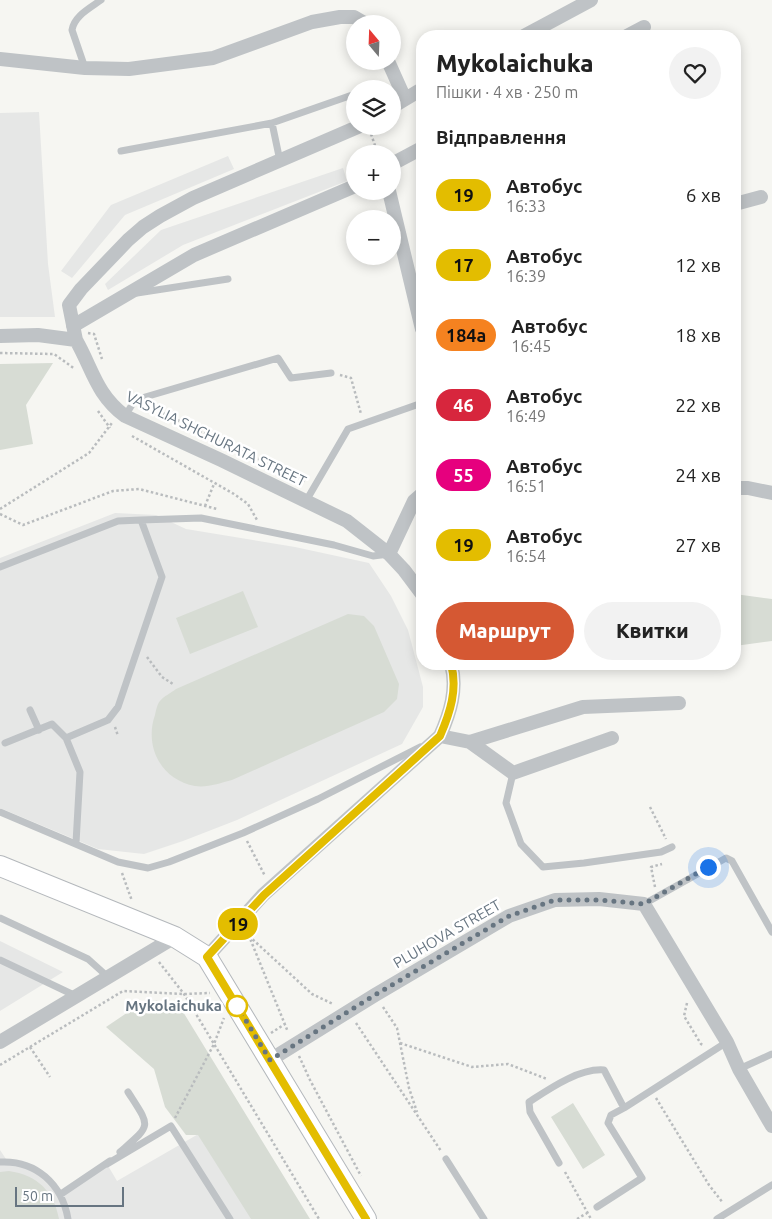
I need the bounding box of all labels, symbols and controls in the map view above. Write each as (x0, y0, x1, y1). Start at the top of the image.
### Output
north arrow (346, 15, 401, 70)
map controls (346, 15, 401, 265)
button: heart (669, 47, 721, 99)
text: Mykolaichuka (436, 50, 594, 77)
button: layers (346, 80, 401, 135)
text: Пішки · 4 хв · 250 m (436, 83, 578, 101)
text: Відправлення (436, 126, 566, 148)
button: + (346, 145, 401, 200)
text: Автобус (506, 175, 582, 197)
text: 6 хв (686, 184, 721, 206)
text: 19 (453, 185, 474, 205)
text: 16:33 (506, 197, 546, 215)
button: − (346, 210, 401, 265)
text: Автобус (506, 245, 582, 267)
text: 12 хв (675, 254, 721, 276)
text: 17 (453, 255, 474, 275)
text: 16:39 (506, 267, 546, 285)
text: Автобус (511, 315, 588, 337)
text: 18 хв (675, 324, 721, 346)
text: 184а (446, 325, 486, 345)
text: 16:45 (511, 337, 551, 355)
text: Автобус (506, 385, 582, 407)
street label: VASYLIA SHCHURATA STREET (123, 387, 310, 490)
text: 22 хв (675, 394, 721, 416)
text: 46 (453, 395, 474, 415)
text: 16:49 (506, 407, 546, 425)
text: Автобус (506, 455, 582, 477)
text: 24 хв (675, 464, 721, 486)
text: 55 (453, 465, 474, 485)
text: 16:51 (506, 477, 546, 495)
text: Автобус (506, 525, 582, 547)
text: 27 хв (675, 534, 721, 556)
text: 19 (453, 535, 474, 555)
text: 16:54 (506, 547, 546, 565)
button: Маршрут (436, 602, 574, 660)
button: Квитки (584, 602, 721, 660)
your location (696, 855, 721, 880)
street label: PLUHOVA STREET (390, 896, 504, 971)
line badge: 19 (216, 908, 260, 940)
text: 19 (228, 914, 248, 934)
marker: Mykolaichuka (226, 995, 248, 1017)
place label: Mykolaichuka (125, 997, 222, 1014)
scale bar (15, 1184, 124, 1207)
text: 50 m (22, 1188, 53, 1204)

